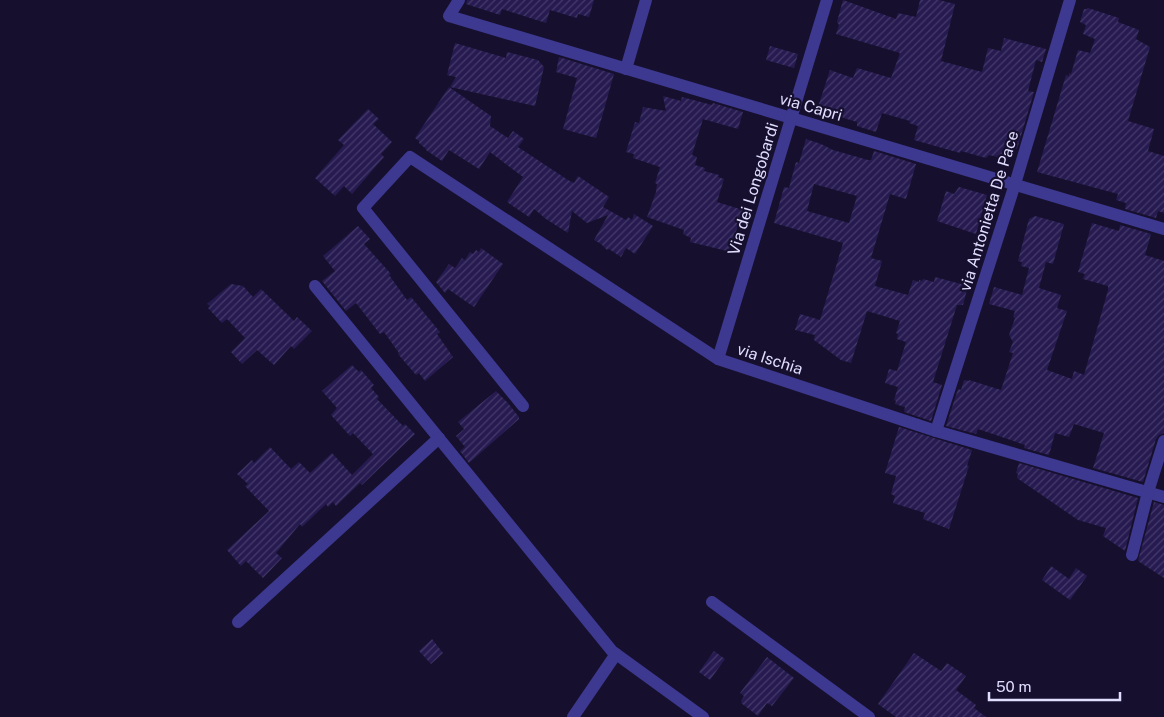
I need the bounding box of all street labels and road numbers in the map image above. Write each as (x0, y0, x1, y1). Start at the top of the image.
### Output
street label: via Capri (777, 89, 845, 125)
street label: Via dei Longobardi (724, 120, 782, 258)
street label: via Antonietta De Pace (956, 128, 1022, 294)
street label: via Ischia (735, 339, 805, 379)

